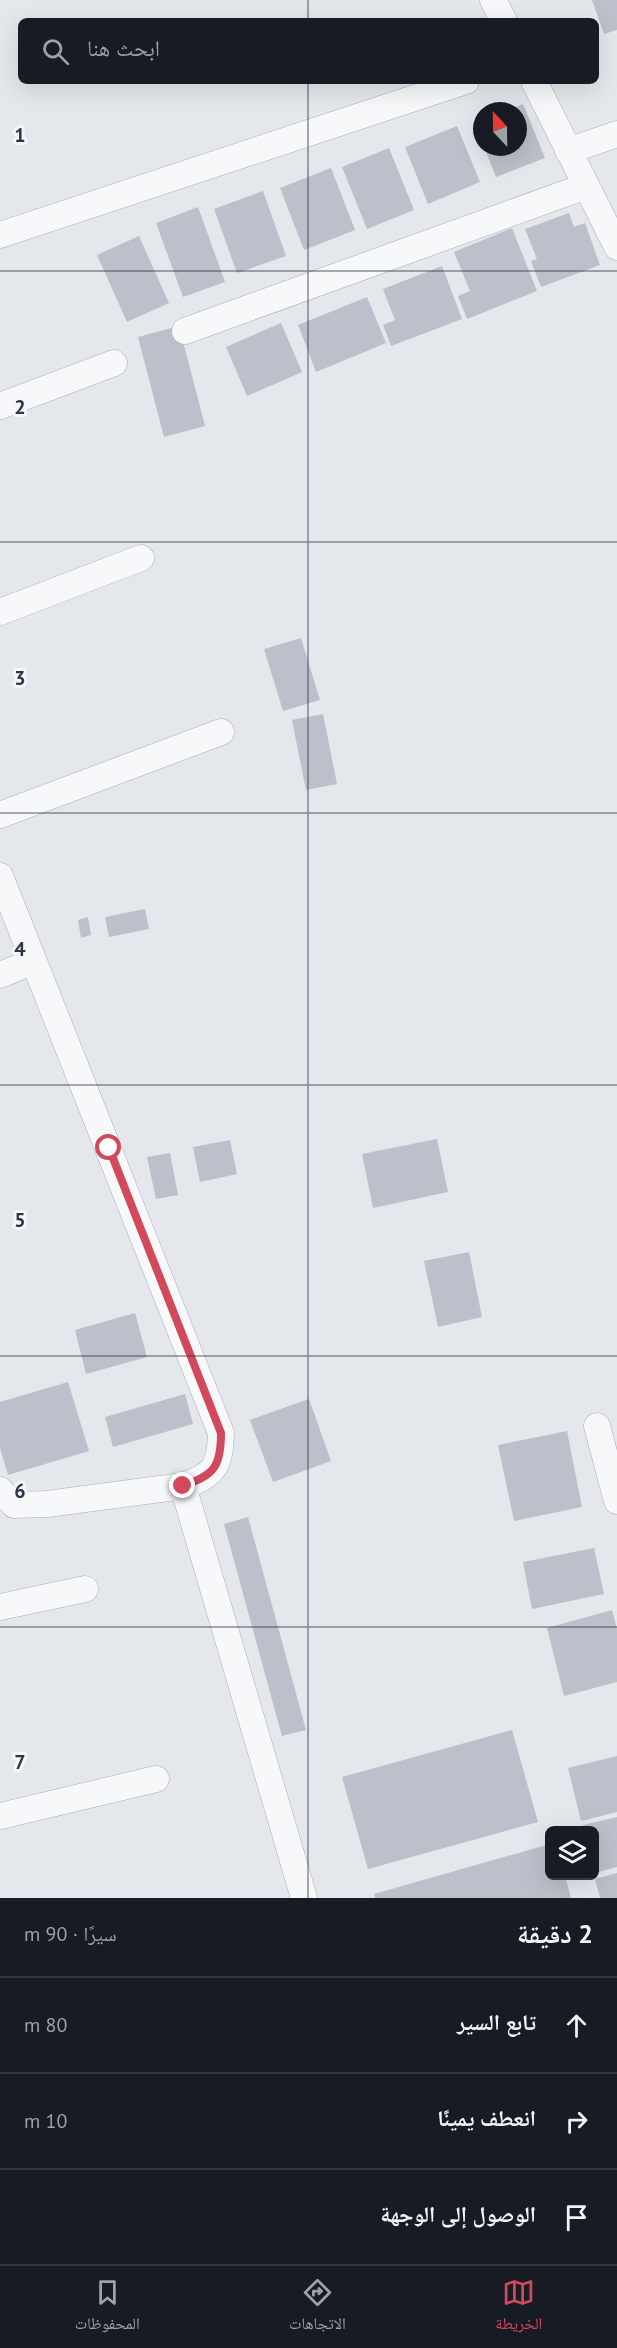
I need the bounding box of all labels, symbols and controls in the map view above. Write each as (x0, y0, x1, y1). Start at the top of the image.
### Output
search box (18, 18, 599, 84)
text: ابحث هنا (87, 34, 160, 62)
icon: search (39, 35, 72, 68)
north arrow (473, 102, 527, 156)
text: 1 (14, 122, 26, 148)
text: 2 (14, 394, 26, 420)
text: 3 (14, 665, 26, 691)
text: 4 (14, 936, 26, 962)
route start (95, 1134, 121, 1160)
text: 5 (14, 1207, 26, 1233)
route end (169, 1472, 195, 1498)
text: 6 (14, 1478, 26, 1504)
text: 7 (14, 1749, 26, 1775)
map controls (545, 1826, 599, 1880)
button: layers (545, 1826, 599, 1880)
text: 2 دقيقة (517, 1917, 593, 1950)
text: سيرًا · 90 m (24, 1921, 117, 1947)
text: تابع السير (457, 2008, 536, 2036)
icon: ahead (560, 2009, 593, 2042)
text: 80 m (24, 2012, 67, 2038)
text: انعطف يمينًا (437, 2104, 536, 2132)
icon: right (560, 2105, 593, 2138)
text: 10 m (24, 2108, 67, 2134)
text: الوصول إلى الوجهة (380, 2200, 536, 2228)
icon: arrive (560, 2201, 593, 2234)
tab: المحفوظات (75, 2276, 140, 2339)
tab: الاتجاهات (289, 2276, 346, 2339)
tab: الخريطة (495, 2276, 542, 2339)

